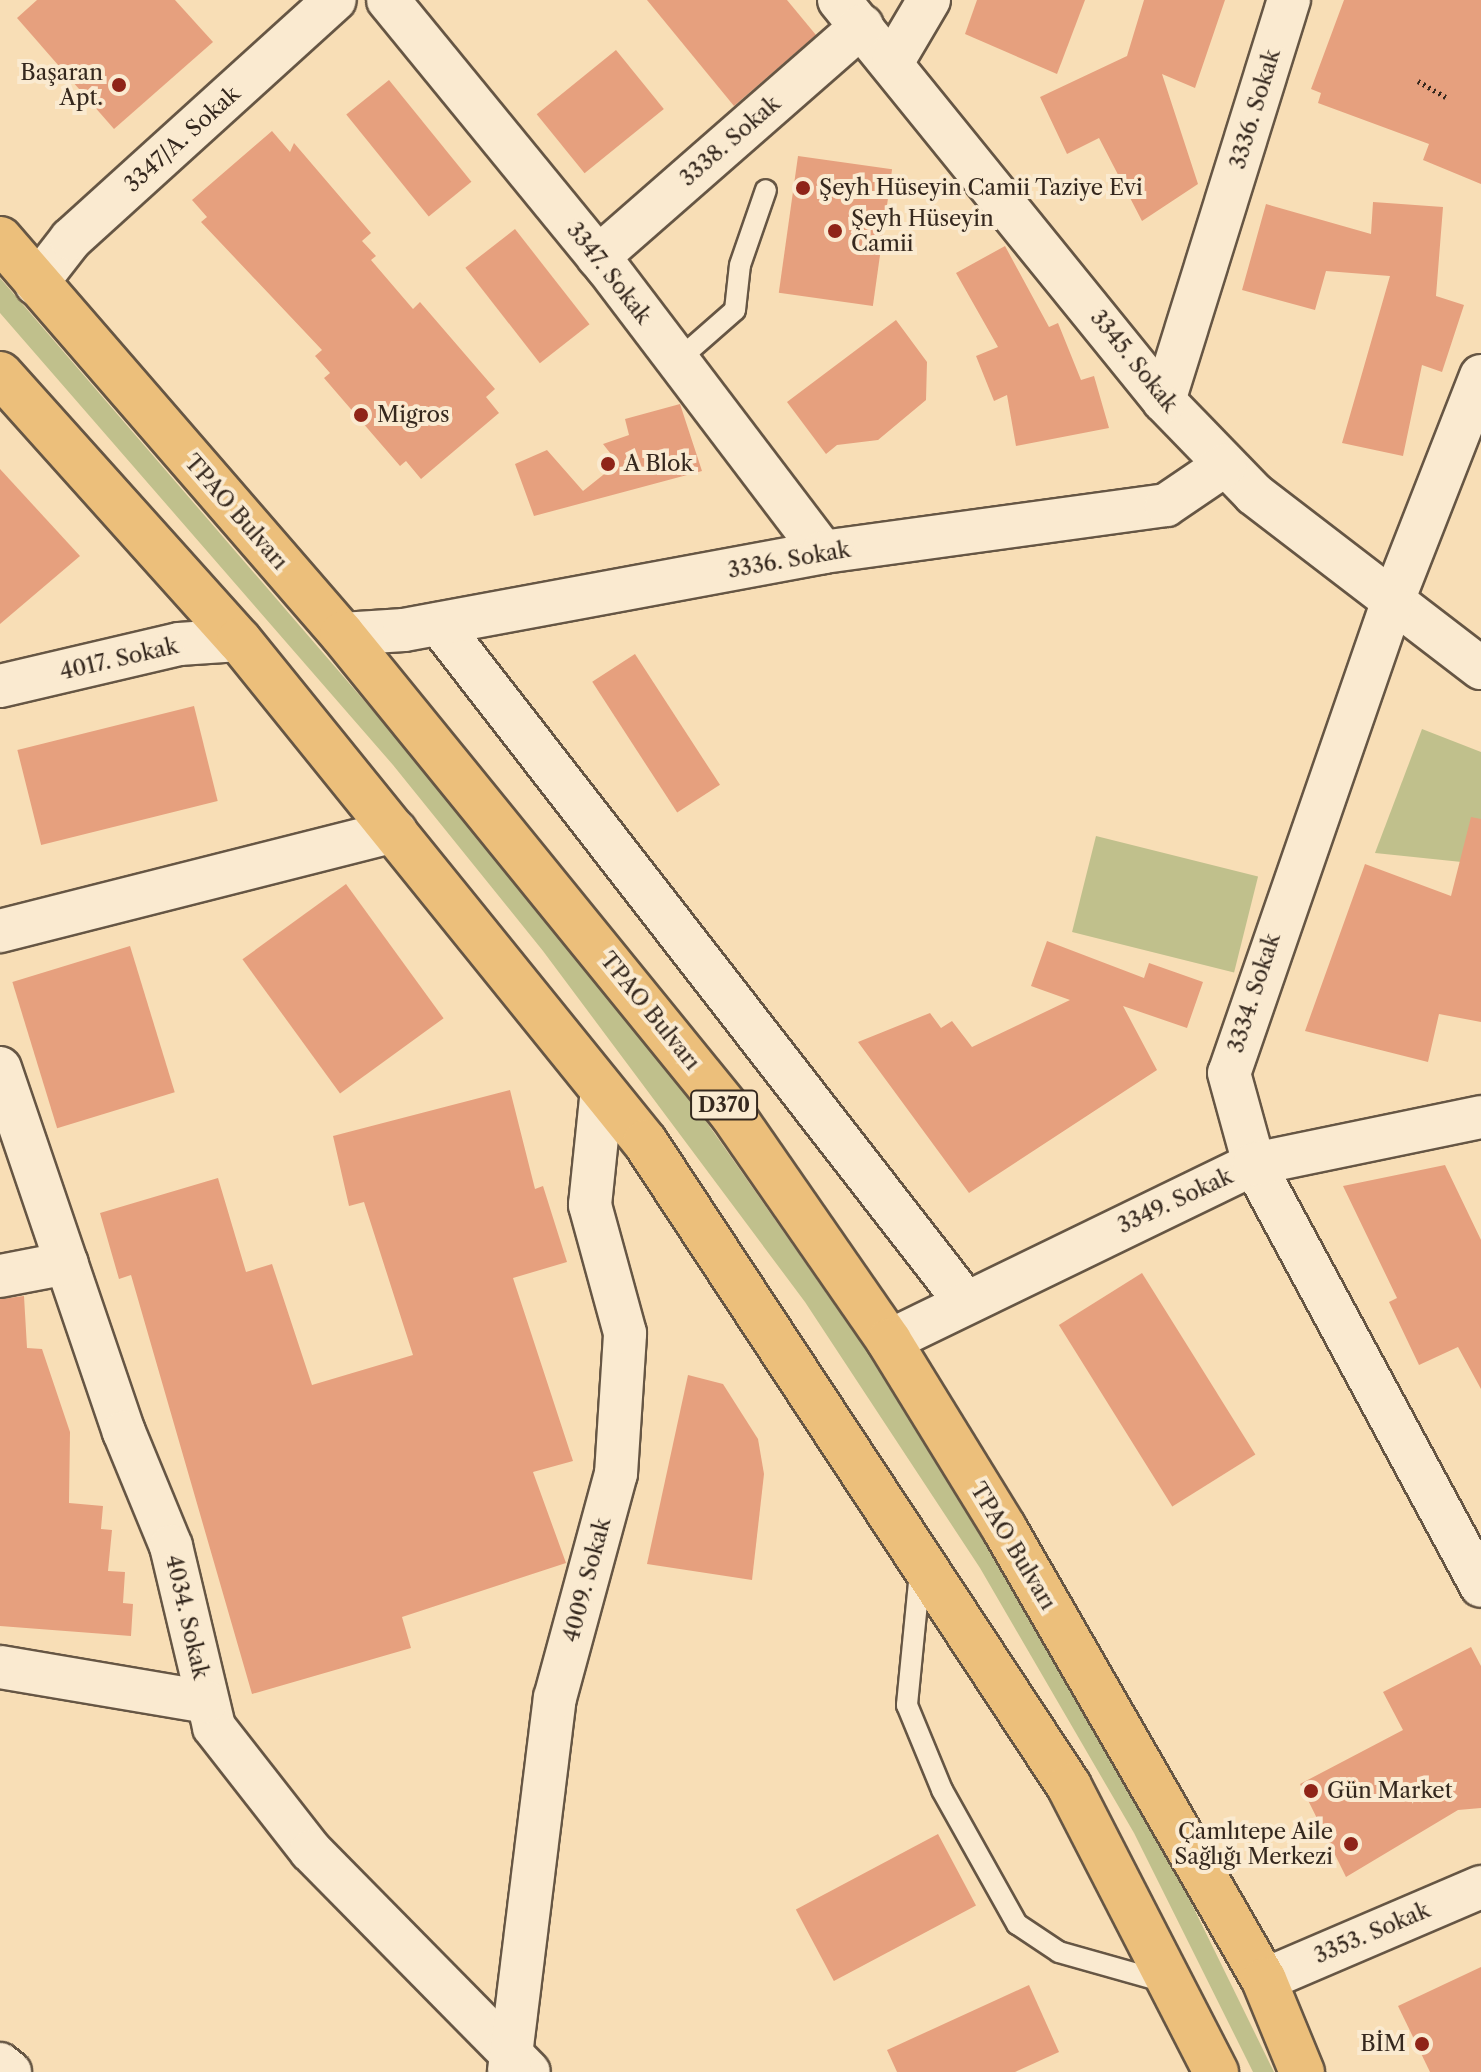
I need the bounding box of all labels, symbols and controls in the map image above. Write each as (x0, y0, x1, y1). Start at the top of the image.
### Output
street label: 3336. Sokak (1224, 46, 1286, 172)
place label: Başaran Apt. (20, 59, 103, 110)
marker: Başaran Apt. (110, 76, 128, 94)
street label: 3347/A. Sokak (119, 80, 245, 198)
street label: 3338. Sokak (674, 90, 786, 192)
place label: Şeyh Hüseyin Camii Taziye Evi (819, 175, 1143, 201)
marker: Şeyh Hüseyin Camii Taziye Evi (794, 179, 812, 197)
place label: Şeyh Hüseyin Camii (851, 205, 994, 256)
street label: 3347. Sokak (561, 217, 657, 329)
marker: Şeyh Hüseyin Camii (826, 222, 844, 240)
street label: 3345. Sokak (1085, 305, 1183, 417)
place label: Migros (377, 402, 450, 428)
marker: Migros (352, 406, 370, 424)
street label: TPAO Bulvarı (179, 449, 293, 575)
place label: A Blok (624, 451, 694, 477)
marker: A Blok (599, 455, 617, 473)
street label: 3336. Sokak (726, 536, 852, 584)
street label: 4017. Sokak (57, 633, 181, 685)
street label: 3334. Sokak (1222, 930, 1286, 1056)
street label: TPAO Bulvarı (595, 947, 705, 1075)
road number: D370 (690, 1089, 758, 1121)
street label: 3349. Sokak (1113, 1163, 1237, 1239)
street label: TPAO Bulvarı (965, 1478, 1061, 1614)
street label: 4009. Sokak (558, 1515, 616, 1645)
street label: 4034. Sokak (160, 1552, 214, 1682)
place label: Gün Market (1327, 1778, 1452, 1804)
marker: Gün Market (1302, 1782, 1320, 1800)
place label: Çamlıtepe Aile Sağlığı Merkezi (1174, 1818, 1333, 1870)
marker: Çamlıtepe Aile Sağlığı Merkezi (1340, 1833, 1362, 1855)
street label: 3353. Sokak (1310, 1897, 1434, 1969)
place label: BİM (1360, 2031, 1406, 2057)
marker: BİM (1413, 2035, 1431, 2053)

